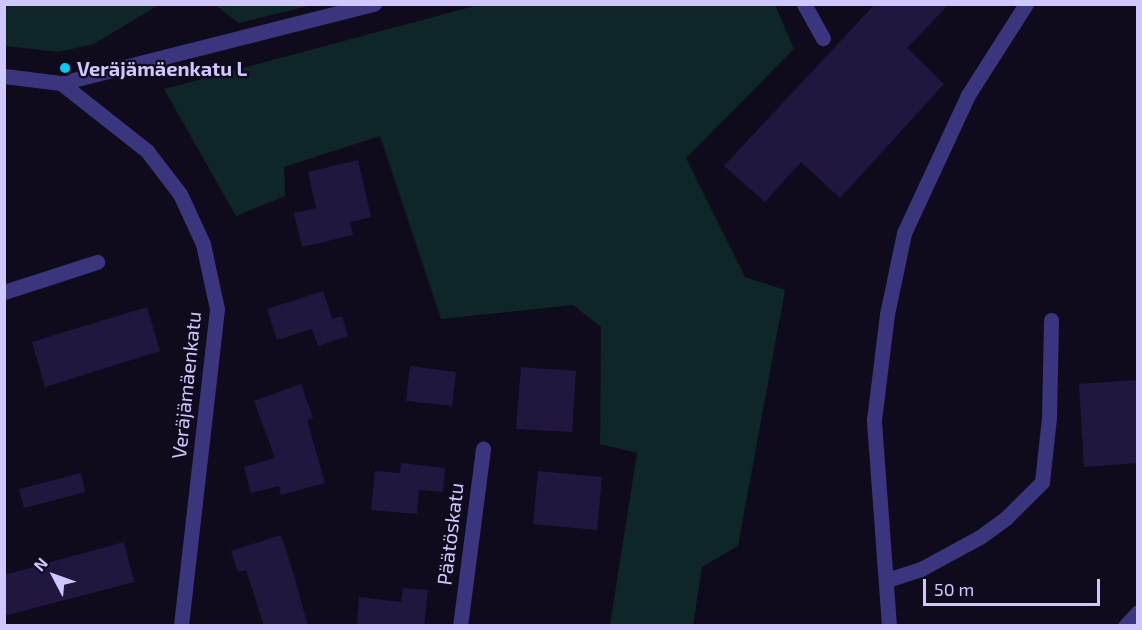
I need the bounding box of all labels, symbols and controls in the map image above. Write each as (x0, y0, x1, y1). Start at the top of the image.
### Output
place label: Veräjämäenkatu L (77, 56, 247, 80)
marker: Veräjämäenkatu L (58, 61, 72, 75)
street label: Veräjämäenkatu (166, 310, 206, 460)
street label: Päätöskatu (432, 481, 468, 587)
north arrow (24, 546, 84, 606)
text: N (29, 553, 51, 574)
scale bar (926, 567, 1103, 605)
text: 50 m (934, 578, 974, 600)

